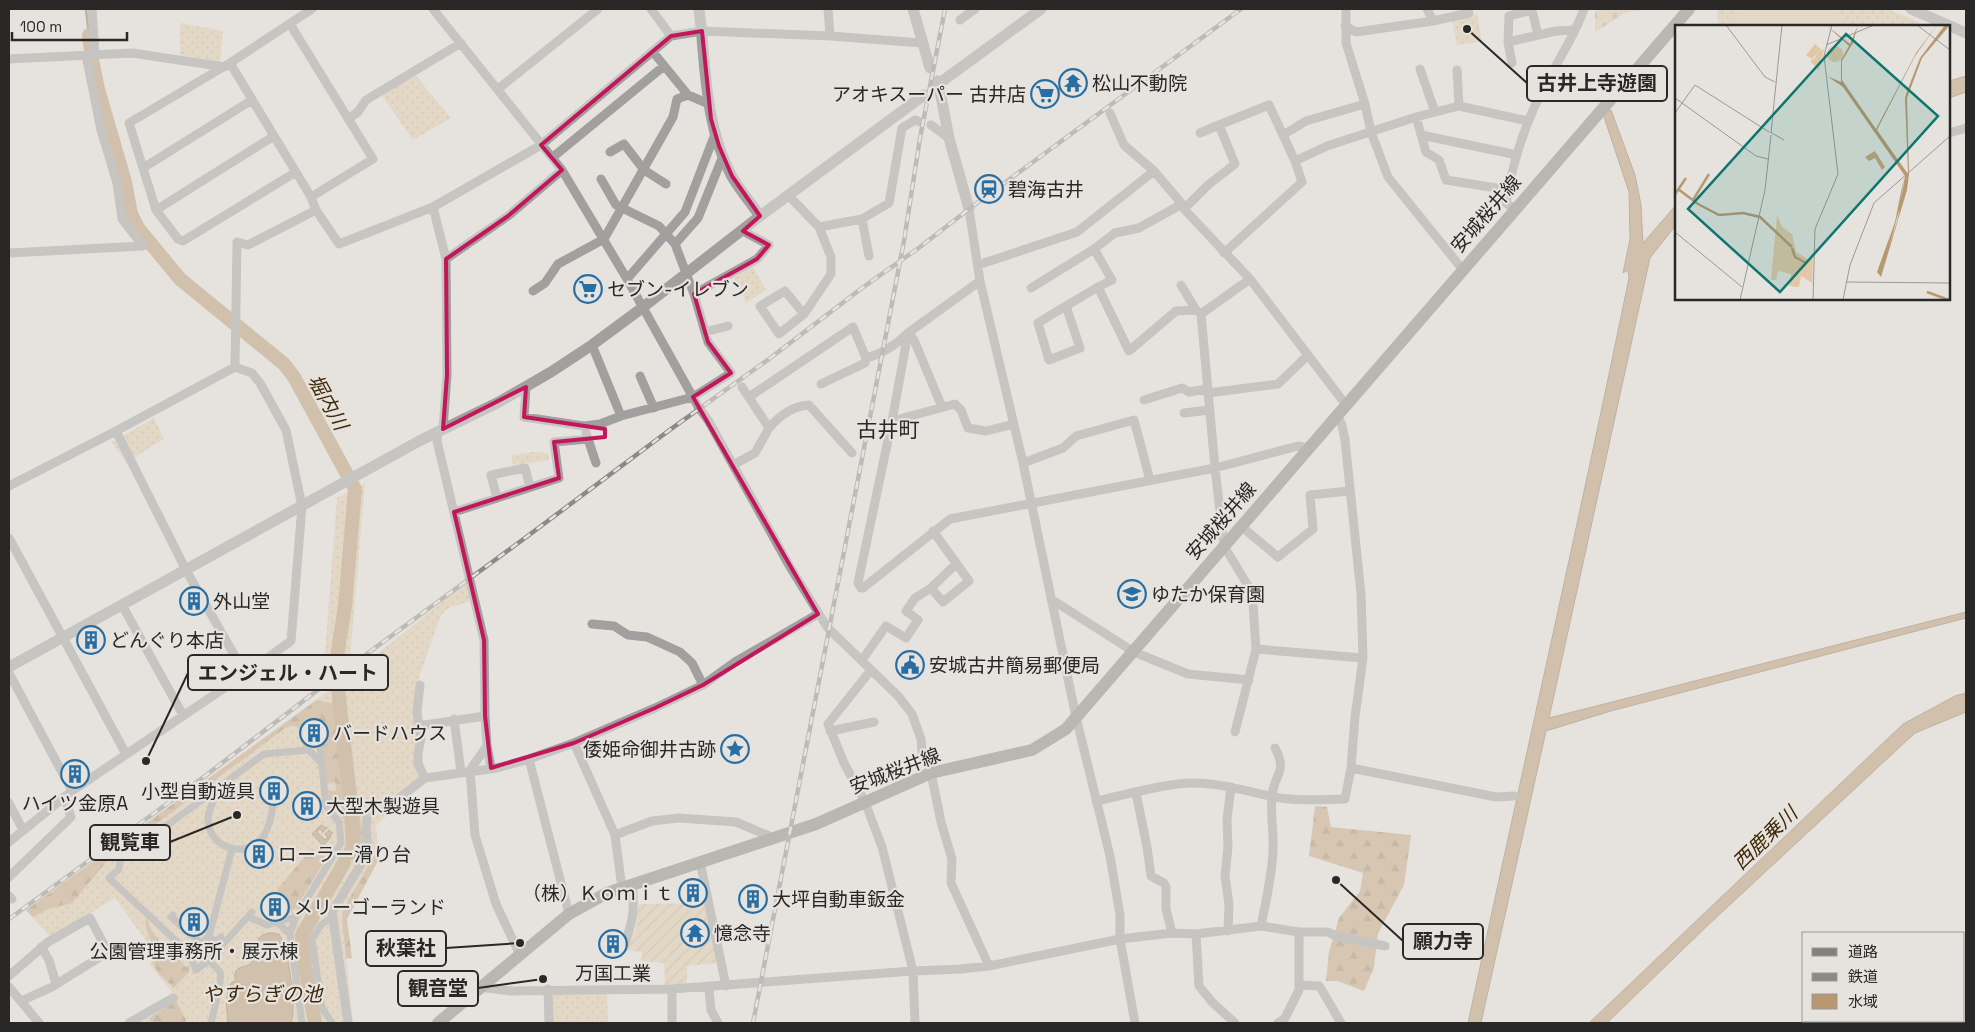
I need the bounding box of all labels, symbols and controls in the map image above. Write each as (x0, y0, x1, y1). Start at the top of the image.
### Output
scale bar (12, 10, 128, 42)
text: 100 m (20, 17, 62, 36)
inset map (1675, 25, 1950, 300)
callout: 古井上寺遊園 (1527, 66, 1667, 101)
temple icon: 松山不動院 (1058, 68, 1088, 98)
text: 古井上寺遊園 (1537, 70, 1657, 96)
place label: 松山不動院 (1092, 71, 1187, 96)
supermarket icon: アオキスーパー 古井店 (1030, 79, 1060, 109)
place label: アオキスーパー 古井店 (832, 82, 1026, 107)
street label: 安城桜井線 (1445, 170, 1527, 258)
station icon: 碧海古井 (974, 174, 1004, 204)
place label: 碧海古井 (1008, 177, 1084, 202)
supermarket icon: セブン-イレブン (573, 274, 603, 304)
place label: セブン-イレブン (607, 277, 749, 302)
water label: 堀内川 (302, 369, 355, 436)
district label: 古井町 (857, 416, 920, 443)
street label: 安城桜井線 (1180, 477, 1262, 565)
school or university icon: ゆたか保育園 (1117, 579, 1147, 609)
place label: ゆたか保育園 (1151, 582, 1265, 607)
building icon: 外山堂 (179, 586, 209, 616)
place label: 外山堂 (213, 589, 270, 614)
building icon: どんぐり本店 (76, 625, 106, 655)
place label: どんぐり本店 (110, 628, 224, 653)
public building icon: 安城古井簡易郵便局 (895, 650, 925, 680)
place label: 安城古井簡易郵便局 (929, 653, 1100, 678)
callout: エンジェル・ハート (188, 655, 388, 690)
text: エンジェル・ハート (198, 660, 378, 686)
building icon: バードハウス (299, 718, 329, 748)
place label: バードハウス (333, 721, 447, 746)
place icon: 倭姫命御井古跡 (720, 734, 750, 764)
place label: 倭姫命御井古跡 (583, 737, 716, 762)
street label: 安城桜井線 (846, 742, 944, 800)
building icon: ハイツ金原A (60, 759, 90, 789)
building icon: 小型自動遊具 (259, 776, 289, 806)
place label: 小型自動遊具 (141, 779, 255, 804)
place label: ハイツ金原A (22, 791, 128, 816)
building icon: 大型木製遊具 (292, 791, 322, 821)
place label: 大型木製遊具 (326, 794, 440, 819)
water label: 西鹿乗川 (1727, 799, 1804, 875)
callout: 観覧車 (90, 825, 170, 860)
text: 観覧車 (100, 829, 160, 855)
building icon: ローラー滑り台 (244, 839, 274, 869)
place label: ローラー滑り台 (278, 842, 411, 867)
building icon: （株）Ｋｏｍｉｔ (678, 878, 708, 908)
place label: （株）Ｋｏｍｉｔ (522, 881, 674, 906)
building icon: 大坪自動車鈑金 (738, 884, 768, 914)
place label: 大坪自動車鈑金 (772, 887, 905, 912)
building icon: メリーゴーランド (260, 892, 290, 922)
place label: メリーゴーランド (294, 895, 446, 920)
building icon: 公園管理事務所・展示棟 (179, 907, 209, 937)
temple icon: 憶念寺 (680, 918, 710, 948)
place label: 憶念寺 (714, 921, 771, 946)
callout: 願力寺 (1403, 924, 1483, 959)
text: 願力寺 (1413, 928, 1473, 954)
building icon: 万国工業 (598, 929, 628, 959)
callout: 秋葉社 (366, 931, 446, 966)
legend (1802, 932, 1965, 1022)
text: 秋葉社 (376, 935, 436, 961)
place label: 公園管理事務所・展示棟 (89, 939, 299, 964)
text: 道路 (1848, 942, 1878, 961)
place label: 万国工業 (575, 961, 651, 986)
text: 鉄道 (1848, 967, 1878, 986)
callout: 観音堂 (398, 971, 478, 1006)
text: 観音堂 (408, 975, 468, 1001)
water label: やすらぎの池 (202, 981, 324, 1007)
text: 水域 (1848, 992, 1878, 1011)

